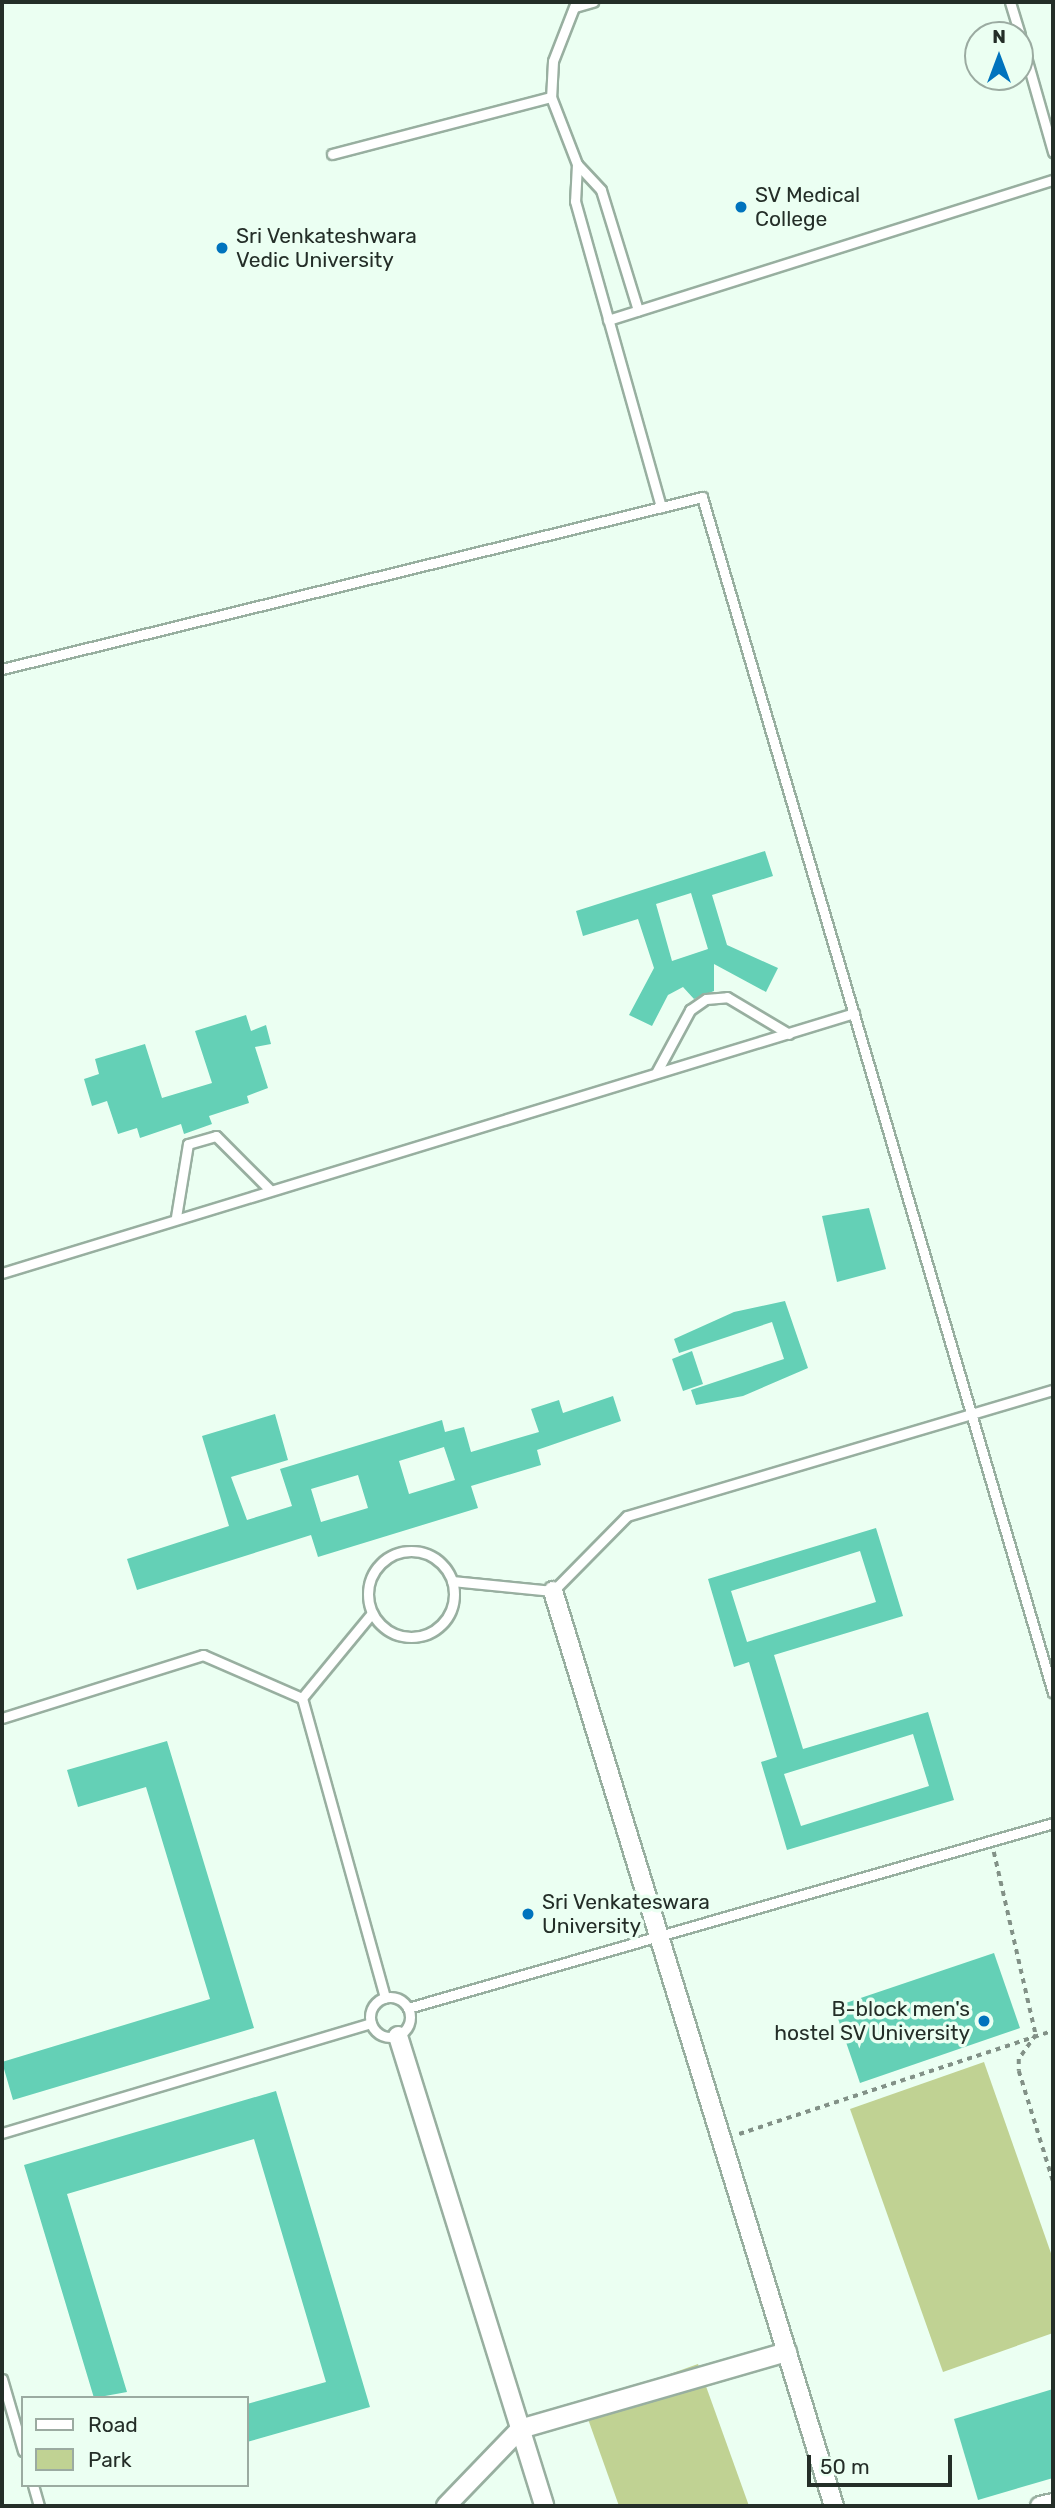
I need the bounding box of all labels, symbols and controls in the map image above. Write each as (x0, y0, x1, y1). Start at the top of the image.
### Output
north arrow (964, 21, 1034, 91)
text: N (992, 25, 1006, 48)
place label: SV Medical College (755, 182, 861, 232)
marker: SV Medical College (733, 199, 749, 215)
place label: Sri Venkateshwara Vedic University (236, 223, 417, 273)
marker: Sri Venkateshwara Vedic University (214, 240, 230, 256)
place label: Sri Venkateswara University (542, 1889, 710, 1939)
marker: Sri Venkateswara University (520, 1906, 536, 1922)
place label: B-block men's hostel SV University (774, 1996, 970, 2046)
marker: B-block men's hostel SV University (976, 2013, 992, 2029)
legend (21, 2396, 248, 2487)
text: Road (88, 2412, 138, 2437)
scale bar (810, 2442, 955, 2486)
text: Park (88, 2447, 132, 2472)
text: 50 m (820, 2454, 870, 2479)

